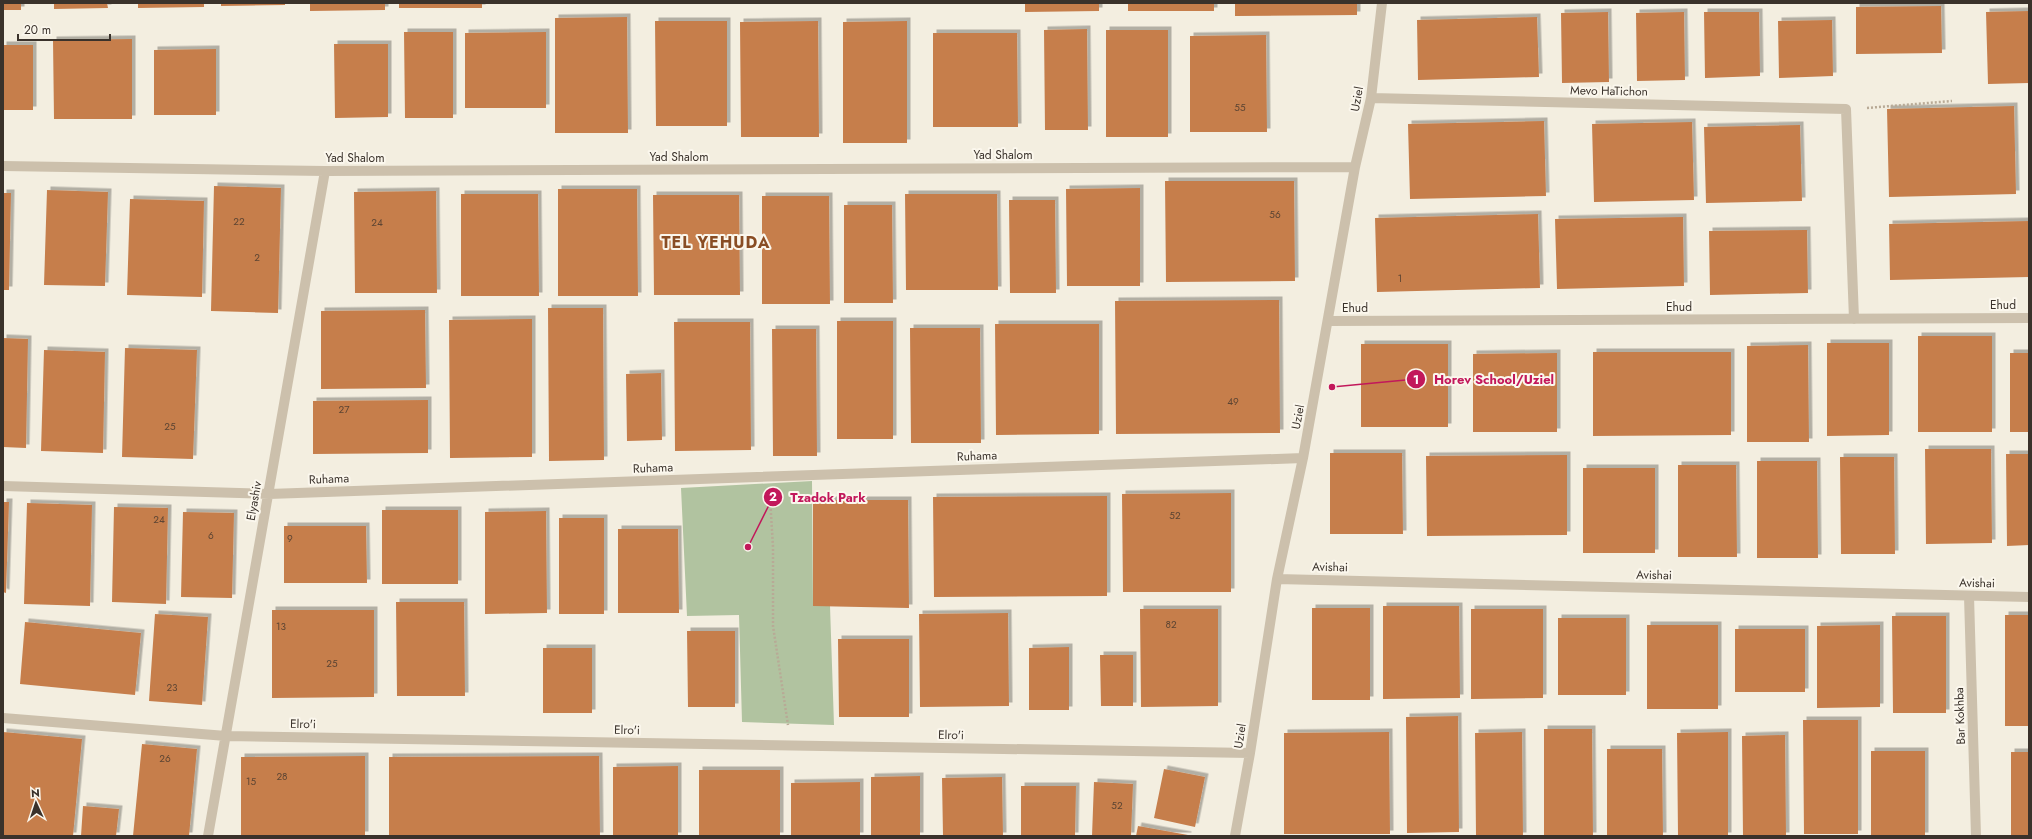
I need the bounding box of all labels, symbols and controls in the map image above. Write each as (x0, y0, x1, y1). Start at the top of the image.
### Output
scale bar (18, 16, 110, 42)
text: 20 m (24, 21, 51, 39)
street label: Mevo HaTichon (1570, 81, 1648, 101)
street label: Uziel (1346, 85, 1368, 113)
house number: 55 (1234, 100, 1246, 115)
street label: Yad Shalom (973, 146, 1033, 164)
street label: Yad Shalom (649, 148, 709, 166)
street label: Yad Shalom (325, 149, 385, 167)
house number: 56 (1269, 207, 1281, 222)
house number: 22 (233, 214, 245, 229)
house number: 24 (371, 215, 383, 230)
district label: TEL YEHUDA (662, 231, 770, 254)
house number: 2 (254, 250, 260, 265)
house number: 1 (1398, 271, 1402, 286)
street label: Ehud (1990, 296, 2016, 314)
street label: Ehud (1666, 298, 1692, 316)
street label: Ehud (1342, 299, 1368, 317)
callout: Horev School/Uziel (1406, 367, 1562, 392)
text: Horev School/Uziel (1434, 370, 1554, 389)
text: 1 (1413, 371, 1419, 389)
house number: 49 (1227, 394, 1239, 409)
house number: 27 (339, 402, 350, 417)
street label: Uziel (1287, 403, 1309, 431)
house number: 25 (164, 419, 176, 434)
street label: Ruhama (957, 446, 998, 466)
street label: Ruhama (633, 458, 674, 478)
street label: Ruhama (309, 469, 350, 489)
street label: Elyashiv (242, 479, 266, 522)
callout: Tzadok Park (763, 485, 874, 510)
text: 2 (769, 488, 777, 506)
text: Tzadok Park (790, 488, 866, 507)
house number: 52 (1169, 508, 1181, 523)
house number: 24 (153, 512, 165, 527)
house number: 6 (208, 528, 214, 543)
house number: 9 (287, 531, 293, 546)
street label: Avishai (1312, 558, 1348, 576)
street label: Avishai (1636, 566, 1672, 584)
street label: Avishai (1959, 574, 1995, 592)
house number: 82 (1165, 617, 1177, 632)
house number: 13 (276, 619, 287, 634)
house number: 25 (326, 656, 338, 671)
house number: 23 (166, 680, 178, 695)
street label: Bar Kokhba (1950, 687, 1970, 745)
street label: Elro'i (290, 715, 316, 733)
street label: Elro'i (614, 721, 640, 739)
street label: Uziel (1229, 722, 1251, 750)
street label: Elro'i (938, 726, 964, 744)
house number: 26 (159, 751, 171, 766)
house number: 28 (276, 769, 288, 784)
house number: 15 (246, 774, 256, 789)
north arrow (16, 783, 56, 823)
text: N (31, 785, 40, 801)
house number: 52 (1111, 798, 1123, 813)

